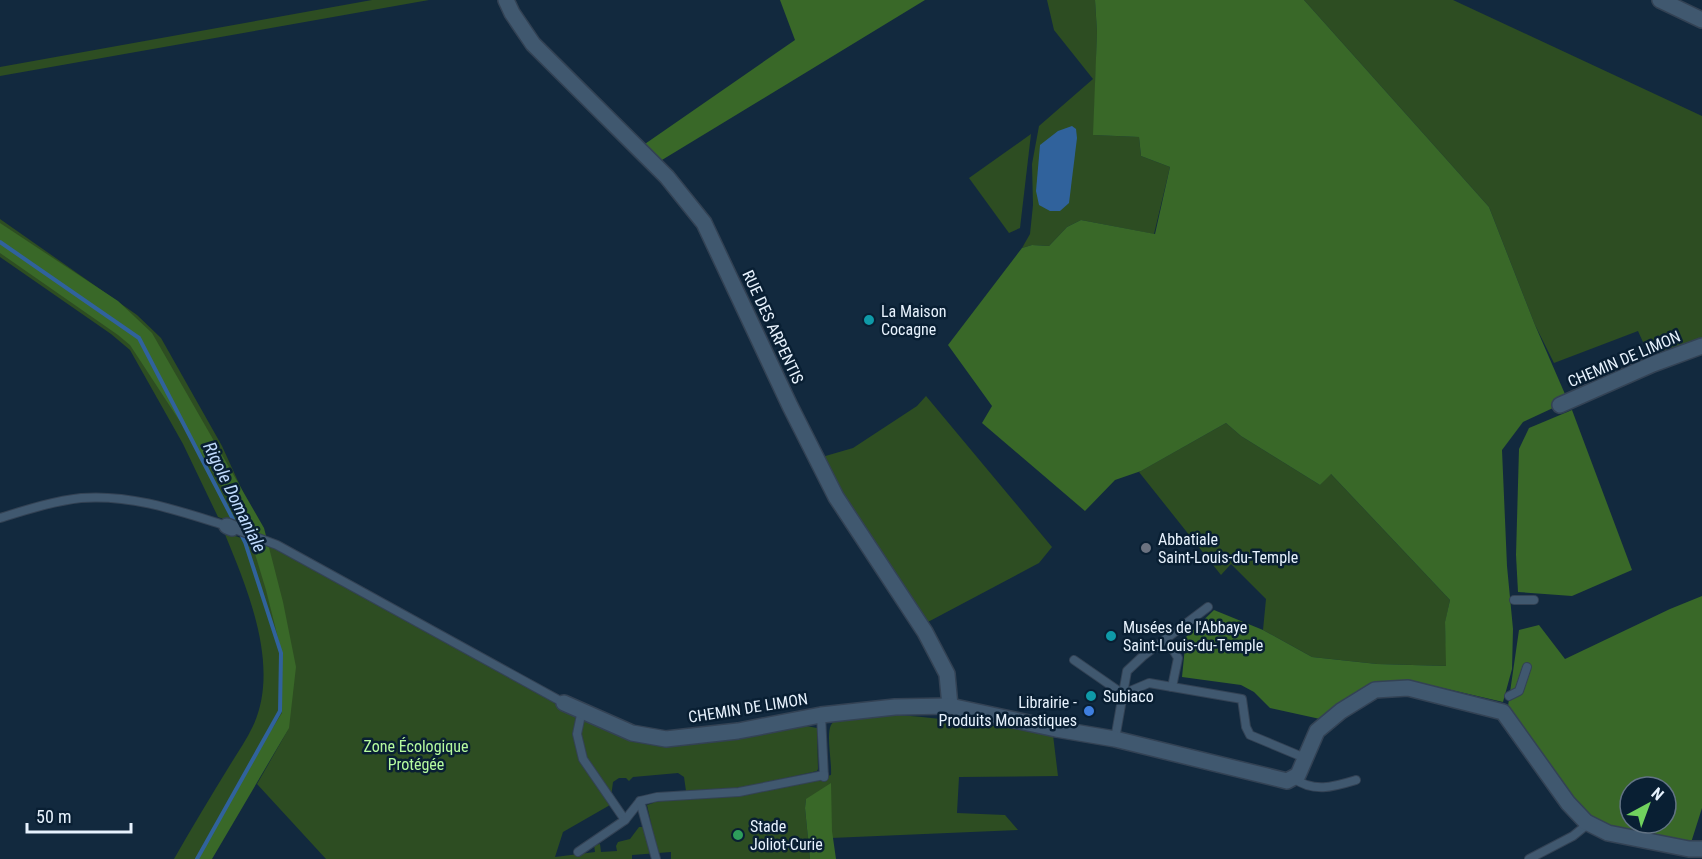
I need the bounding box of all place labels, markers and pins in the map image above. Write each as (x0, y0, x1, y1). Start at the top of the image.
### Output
place label: La Maison Cocagne (881, 302, 946, 339)
marker: La Maison Cocagne (862, 313, 876, 327)
place label: Abbatiale Saint-Louis-du-Temple (1158, 530, 1298, 567)
marker: Abbatiale Saint-Louis-du-Temple (1139, 541, 1153, 555)
place label: Musées de l'Abbaye Saint-Louis-du-Temple (1123, 618, 1263, 655)
marker: Musées de l'Abbaye Saint-Louis-du-Temple (1104, 629, 1118, 643)
place label: Subiaco (1103, 687, 1154, 706)
marker: Subiaco (1084, 689, 1098, 703)
place label: Librairie - Produits Monastiques (939, 693, 1077, 730)
marker: Librairie - Produits Monastiques (1082, 704, 1096, 718)
place label: Stade Joliot-Curie (750, 817, 823, 854)
marker: Stade Joliot-Curie (731, 828, 745, 842)

